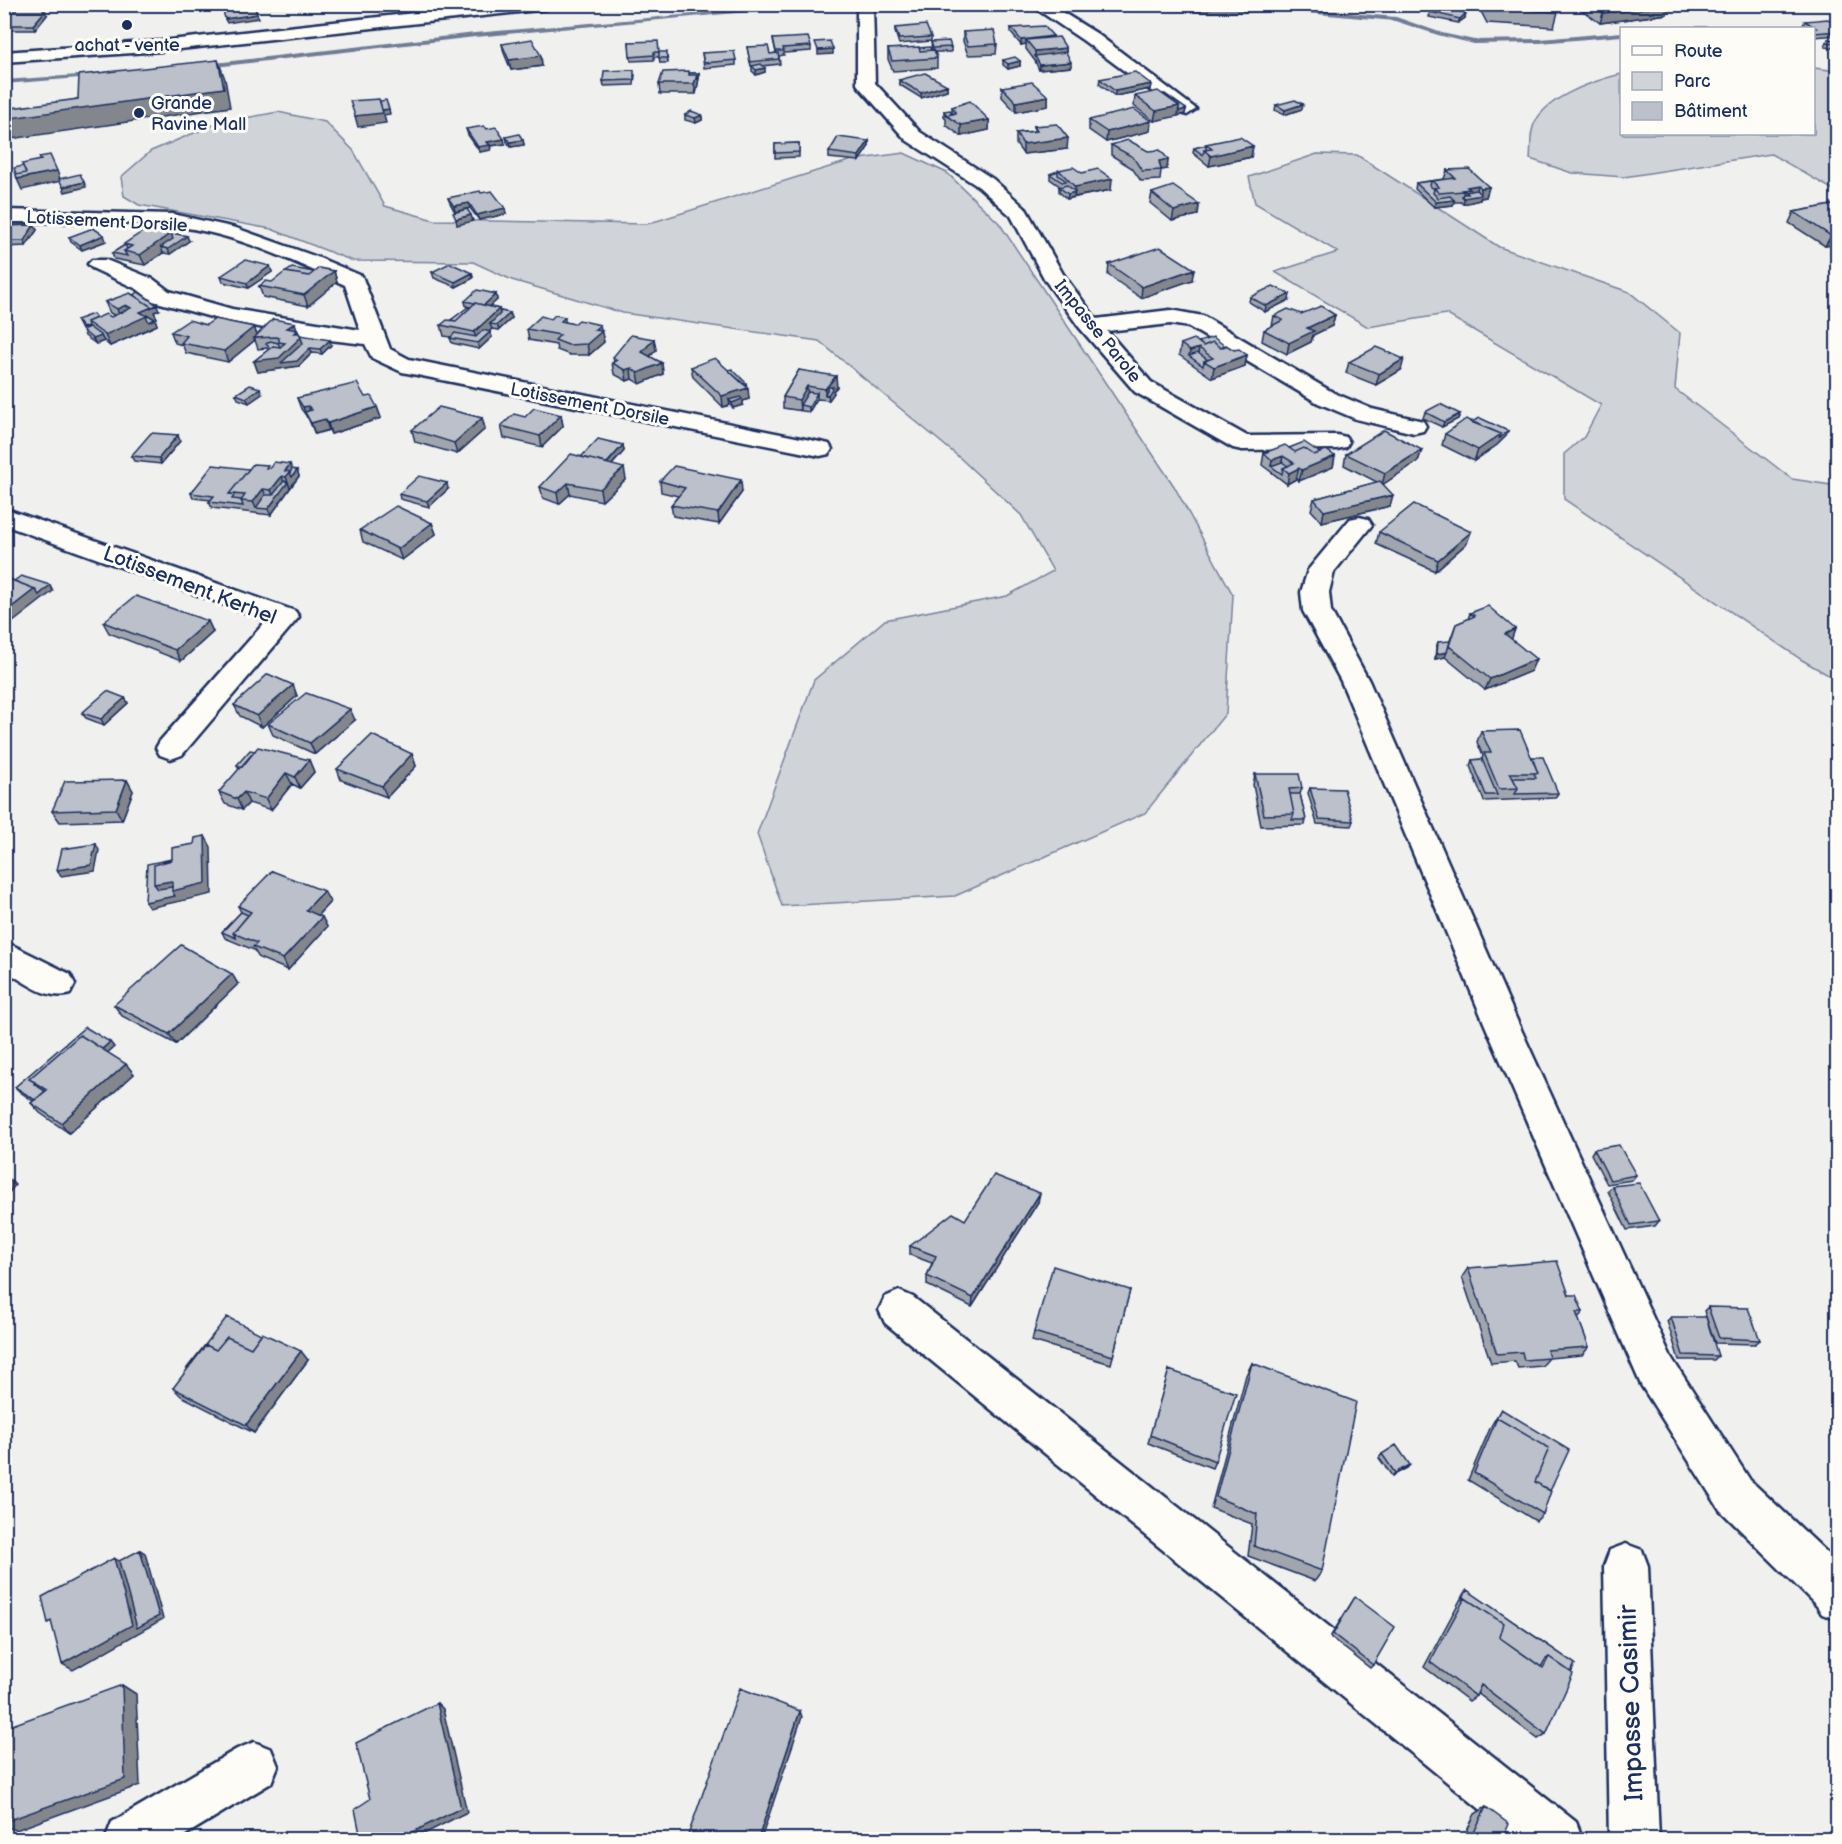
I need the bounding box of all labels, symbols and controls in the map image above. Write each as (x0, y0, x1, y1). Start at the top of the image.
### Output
marker: achat - vente (120, 18, 134, 32)
legend (1620, 27, 1815, 135)
place label: achat - vente (74, 35, 180, 56)
text: Route (1674, 41, 1723, 62)
text: Parc (1674, 71, 1711, 92)
place label: Grande Ravine Mall (151, 93, 246, 135)
text: Bâtiment (1674, 101, 1748, 122)
marker: Grande Ravine Mall (132, 106, 146, 120)
street label: Lotissement Dorsile (26, 207, 188, 236)
street label: Impasse Parole (1050, 276, 1146, 387)
street label: Lotissement Dorsile (509, 379, 671, 430)
street label: Lotissement Kerhel (100, 541, 280, 630)
street label: Impasse Casimir (1613, 1604, 1650, 1802)

